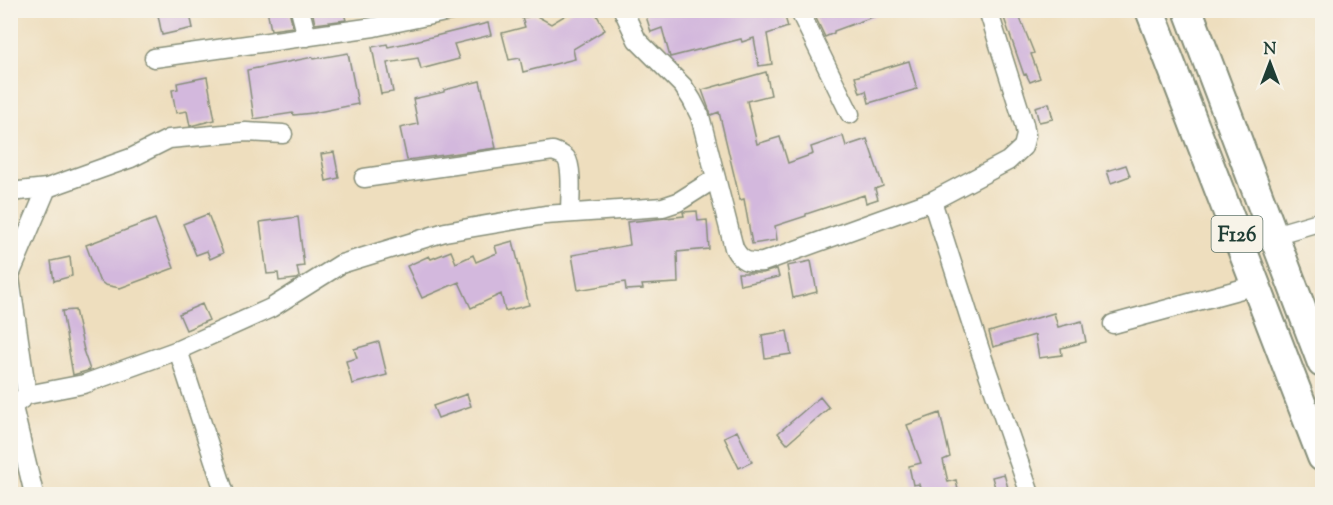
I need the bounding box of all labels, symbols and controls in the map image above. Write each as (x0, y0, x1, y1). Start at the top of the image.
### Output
north arrow (1240, 33, 1300, 93)
text: N (1264, 39, 1277, 62)
road number: F126 (1212, 216, 1262, 252)

